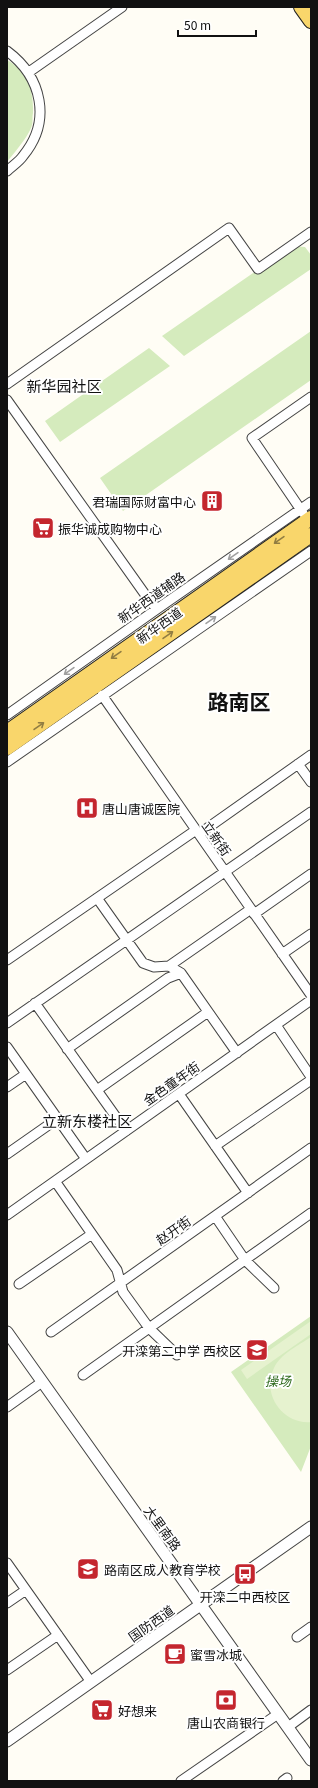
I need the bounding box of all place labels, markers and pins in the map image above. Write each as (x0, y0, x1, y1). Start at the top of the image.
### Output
building icon: 君瑞国际财富中心 (199, 488, 225, 514)
place label: 君瑞国际财富中心 (92, 492, 196, 511)
supermarket icon: 振华诚成购物中心 (30, 515, 56, 541)
place label: 振华诚成购物中心 (58, 519, 162, 538)
hospital icon: 唐山唐诚医院 (74, 795, 100, 821)
place label: 唐山唐诚医院 (102, 799, 180, 818)
school or university icon: 开滦第二中学 西校区 (244, 1337, 270, 1363)
place label: 开滦第二中学 西校区 (122, 1341, 242, 1360)
school or university icon: 路南区成人教育学校 (75, 1556, 101, 1582)
place label: 路南区成人教育学校 (104, 1560, 221, 1579)
bus stop icon: 开滦二中西校区 (232, 1561, 258, 1587)
place label: 开滦二中西校区 (199, 1587, 291, 1606)
cafe icon: 蜜雪冰城 (162, 1641, 188, 1667)
place label: 蜜雪冰城 (190, 1645, 242, 1664)
bank icon: 唐山农商银行 (213, 1687, 239, 1713)
supermarket icon: 好想来 (89, 1697, 115, 1723)
place label: 好想来 (118, 1701, 157, 1720)
place label: 唐山农商银行 (187, 1713, 265, 1732)

